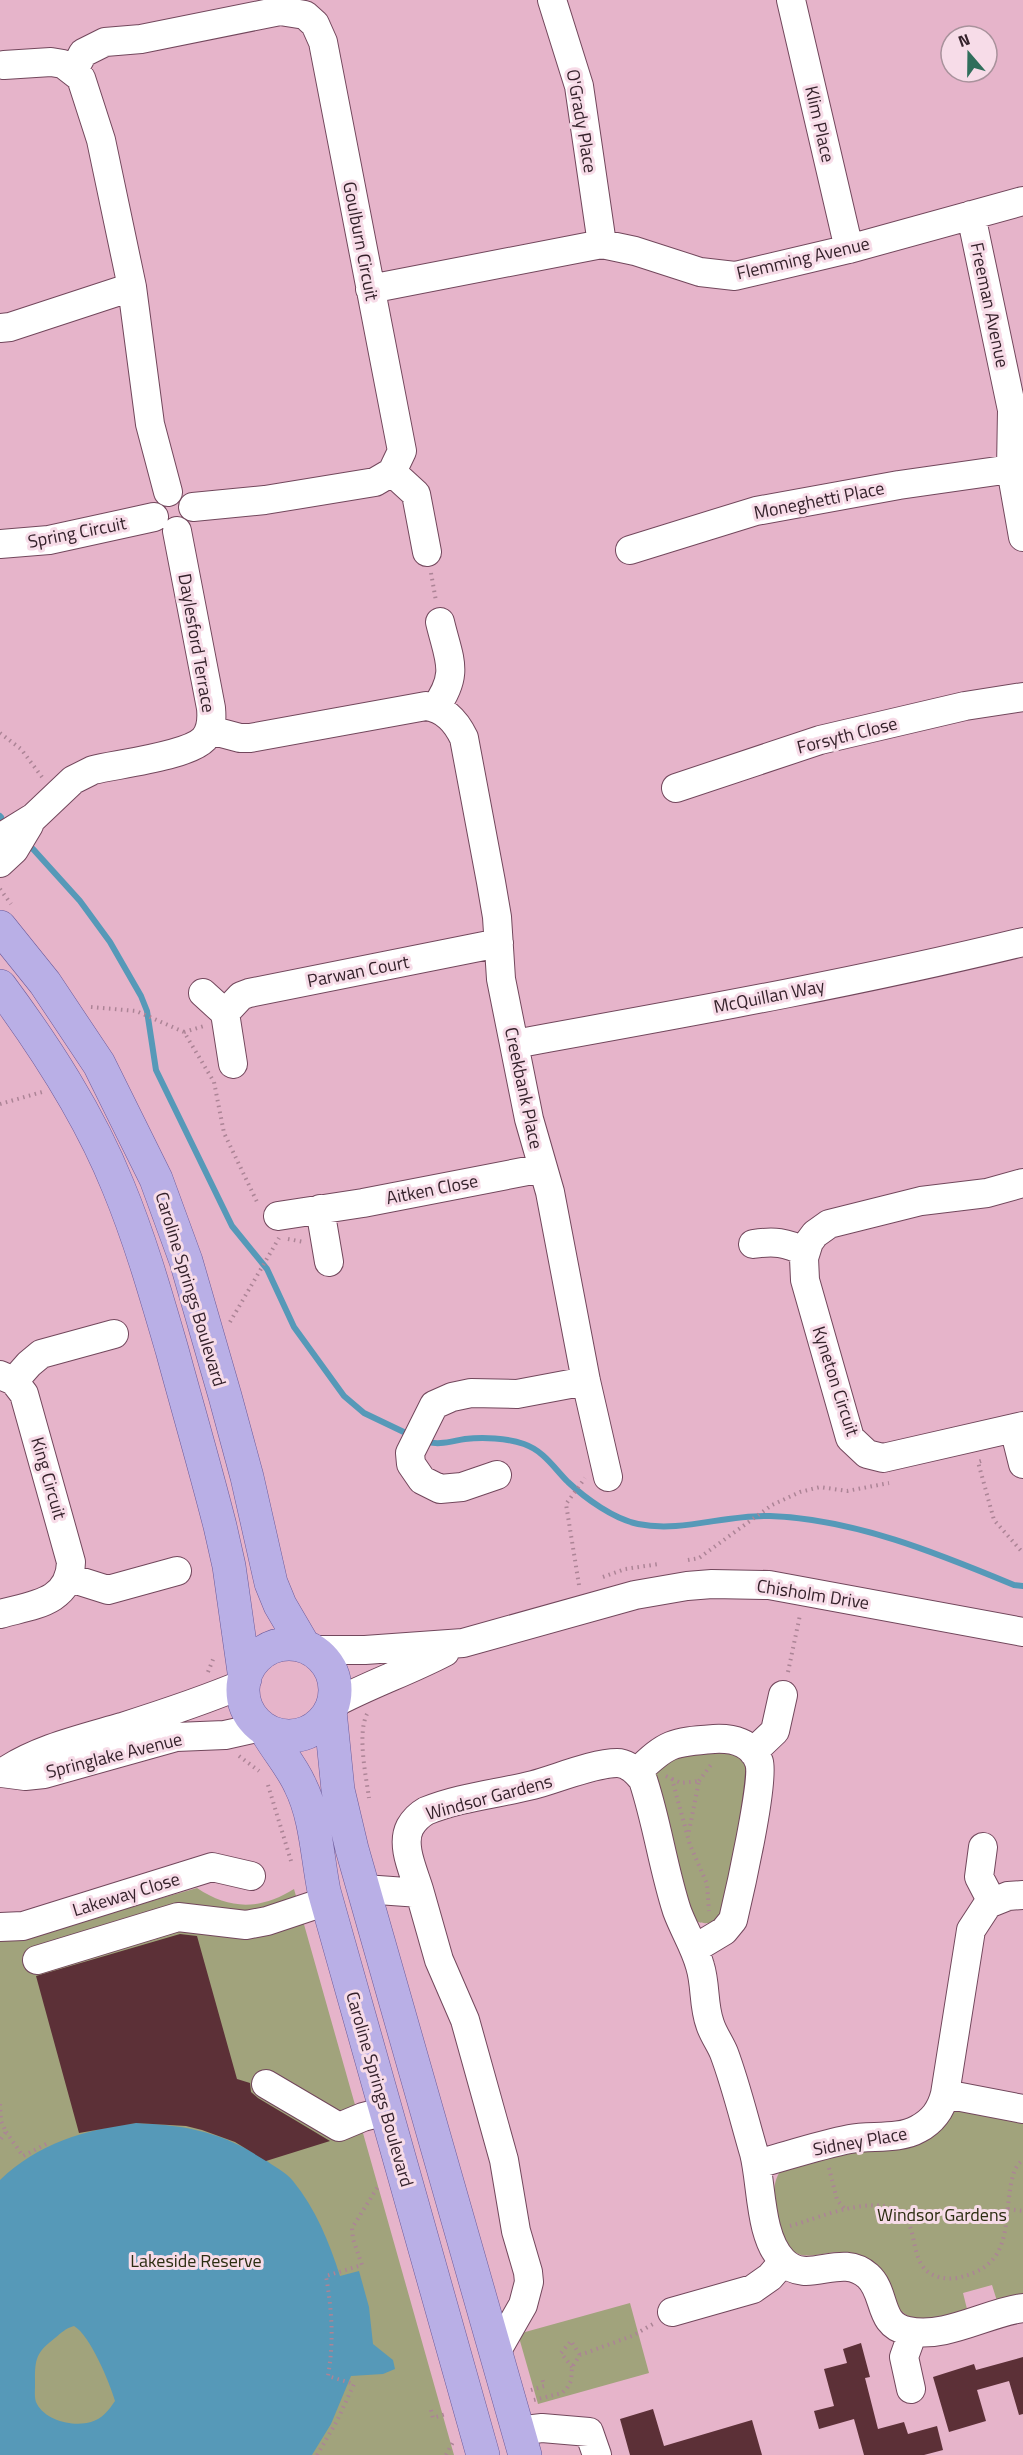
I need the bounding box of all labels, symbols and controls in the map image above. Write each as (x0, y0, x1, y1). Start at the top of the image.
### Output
north arrow (939, 24, 999, 84)
text: N (955, 27, 973, 53)
street label: O'Grady Place (560, 67, 604, 175)
street label: Klim Place (798, 83, 842, 165)
street label: Goulburn Circuit (336, 179, 386, 303)
street label: Flemming Avenue (734, 230, 872, 286)
street label: Freeman Avenue (964, 240, 1016, 370)
street label: Moneghetti Place (751, 474, 887, 526)
street label: Spring Circuit (25, 509, 129, 555)
street label: Daylesford Terrace (171, 571, 223, 715)
street label: Forsyth Close (794, 709, 900, 761)
street label: Parwan Court (305, 948, 412, 994)
street label: McQuillan Way (711, 972, 827, 1020)
street label: Creekbank Place (498, 1025, 550, 1151)
street label: Aitken Close (384, 1167, 480, 1211)
street label: Caroline Springs Boulevard (149, 1188, 233, 1390)
street label: Kyneton Circuit (806, 1323, 867, 1440)
street label: King Circuit (24, 1434, 74, 1523)
street label: Chisholm Drive (755, 1572, 871, 1616)
street label: Springlake Avenue (43, 1725, 185, 1785)
street label: Windsor Gardens (423, 1767, 555, 1827)
street label: Lakeway Close (69, 1865, 183, 1923)
street label: Caroline Springs Boulevard (339, 1988, 421, 2190)
street label: Sidney Place (811, 2119, 909, 2163)
park label: Windsor Gardens (877, 2201, 1007, 2228)
park label: Lakeside Reserve (130, 2247, 262, 2274)

